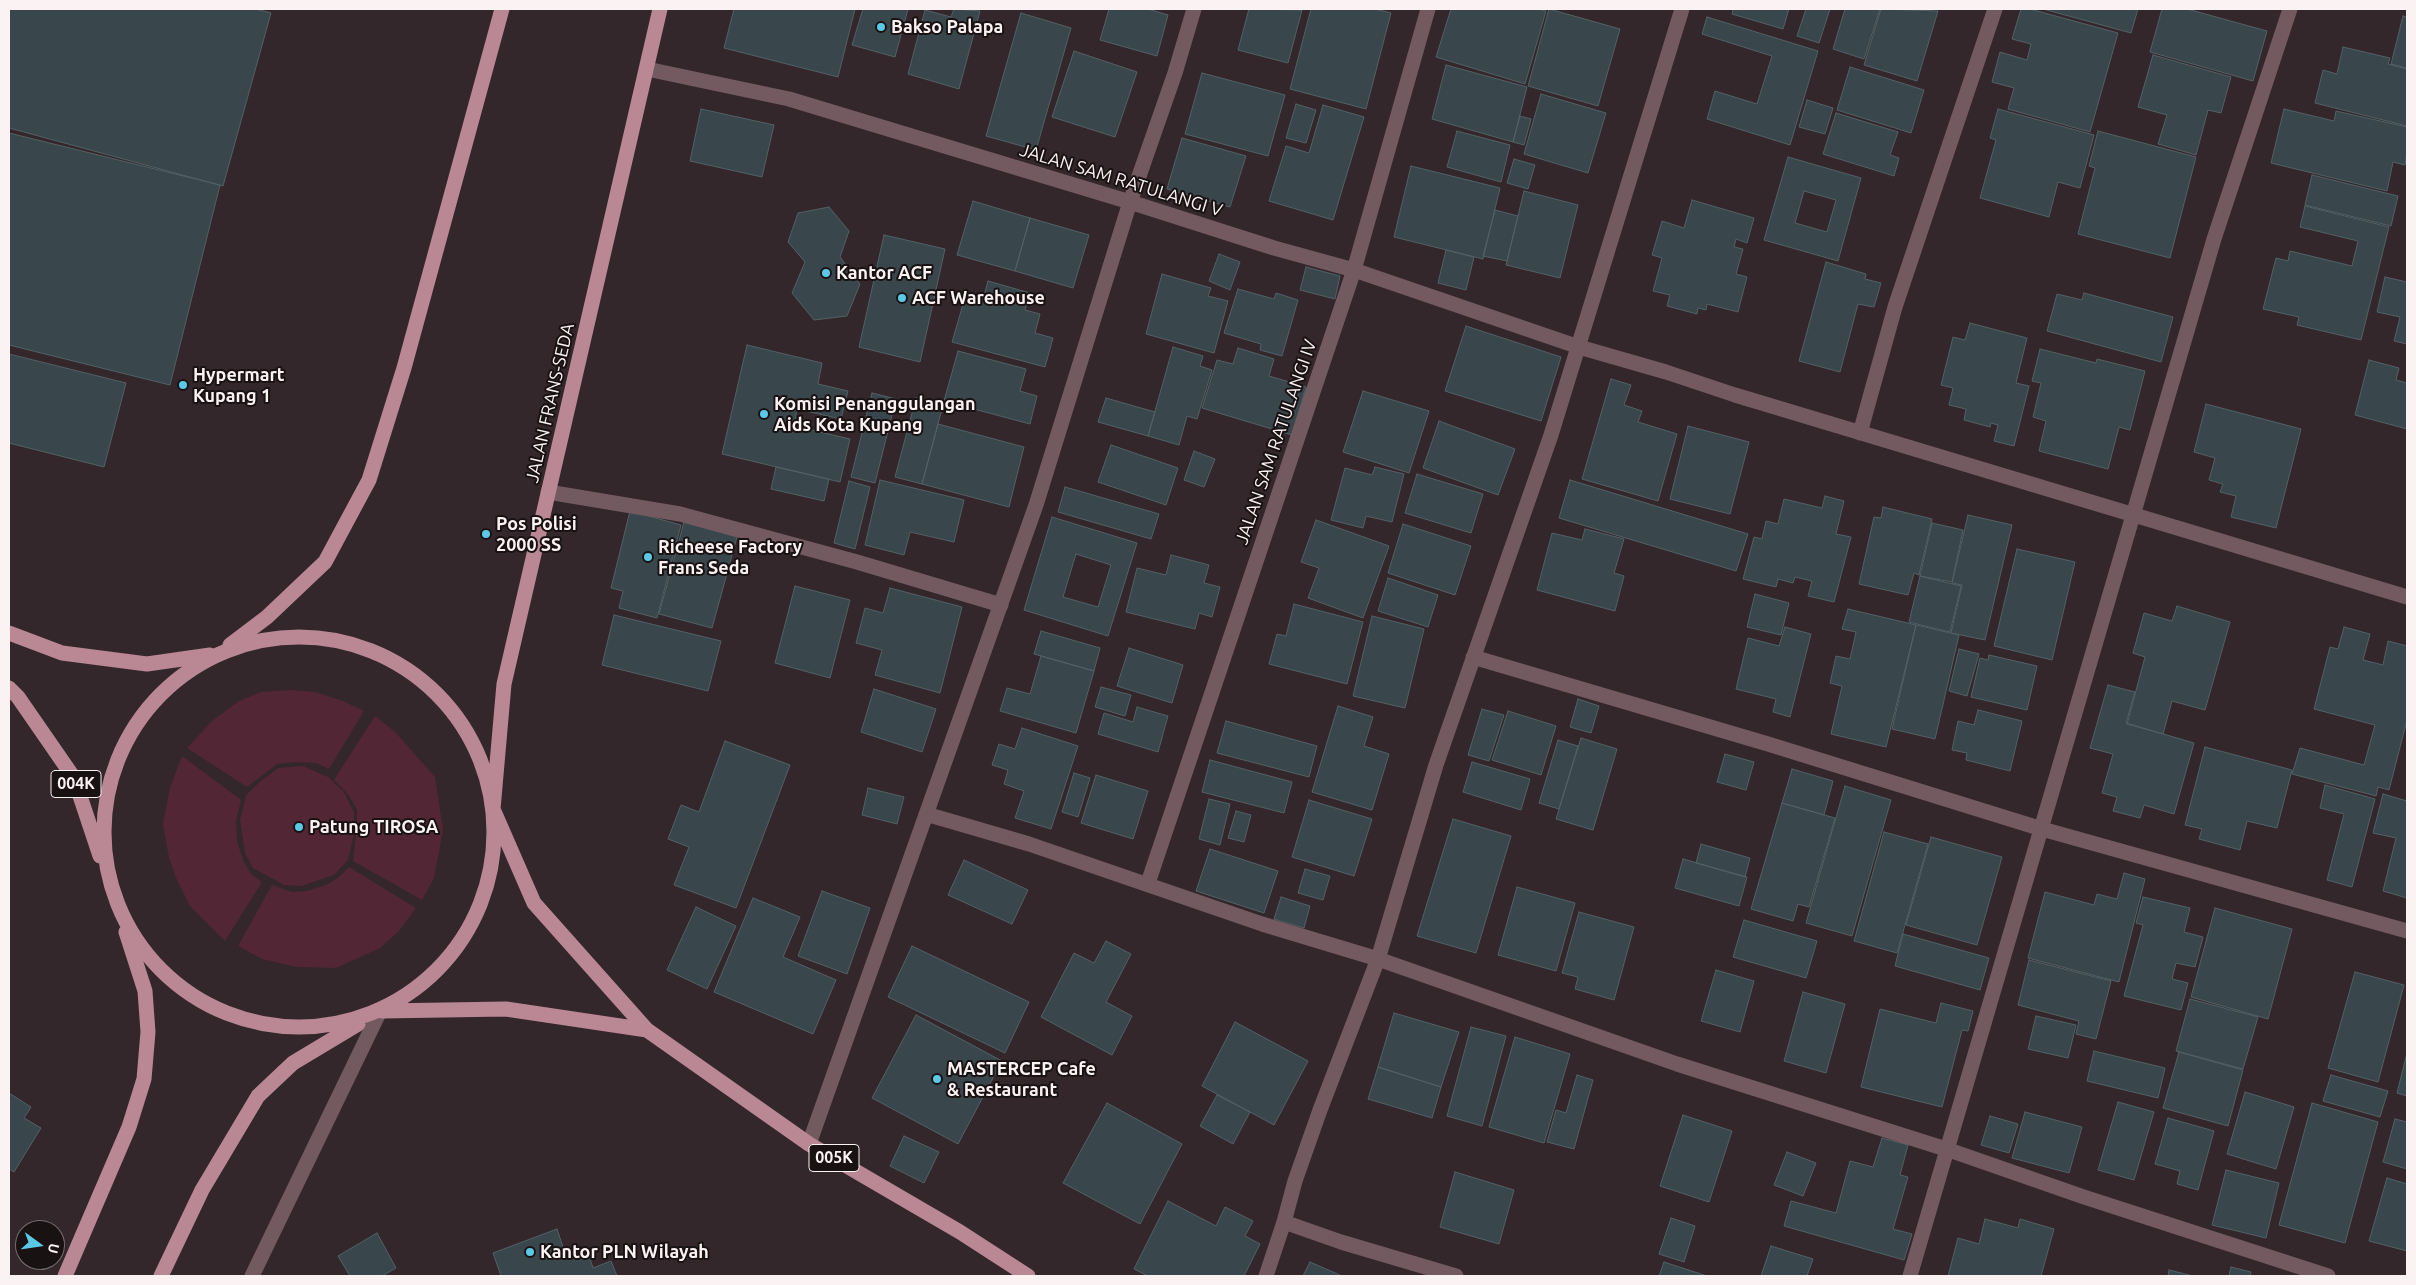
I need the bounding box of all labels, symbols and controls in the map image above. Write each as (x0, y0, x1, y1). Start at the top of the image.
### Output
place label: Bakso Palapa (891, 16, 1003, 38)
marker: Bakso Palapa (875, 21, 887, 33)
street label: JALAN SAM RATULANGI V (1017, 139, 1225, 221)
place label: Kantor ACF (836, 262, 932, 284)
marker: Kantor ACF (820, 267, 832, 279)
place label: ACF Warehouse (912, 287, 1045, 309)
marker: ACF Warehouse (896, 292, 908, 304)
street label: JALAN FRANS-SEDA (521, 321, 579, 485)
street label: JALAN SAM RATULANGI IV (1231, 337, 1321, 547)
place label: Hypermart Kupang 1 (193, 364, 285, 406)
marker: Hypermart Kupang 1 (177, 379, 189, 391)
place label: Komisi Penanggulangan Aids Kota Kupang (774, 393, 975, 436)
marker: Komisi Penanggulangan Aids Kota Kupang (758, 408, 770, 420)
place label: Pos Polisi 2000 SS (496, 513, 577, 556)
marker: Pos Polisi 2000 SS (480, 528, 492, 540)
place label: Richeese Factory Frans Seda (658, 536, 802, 578)
marker: Richeese Factory Frans Seda (642, 551, 654, 563)
road number: 004K (51, 771, 101, 798)
place label: Patung TIROSA (309, 816, 438, 838)
marker: Patung TIROSA (293, 821, 305, 833)
place label: MASTERCEP Cafe & Restaurant (947, 1058, 1096, 1100)
marker: MASTERCEP Cafe & Restaurant (931, 1073, 943, 1085)
road number: 005K (809, 1144, 859, 1172)
north arrow (15, 1220, 65, 1270)
place label: Kantor PLN Wilayah (540, 1241, 709, 1263)
text: U (45, 1242, 63, 1255)
marker: Kantor PLN Wilayah (524, 1246, 536, 1258)

